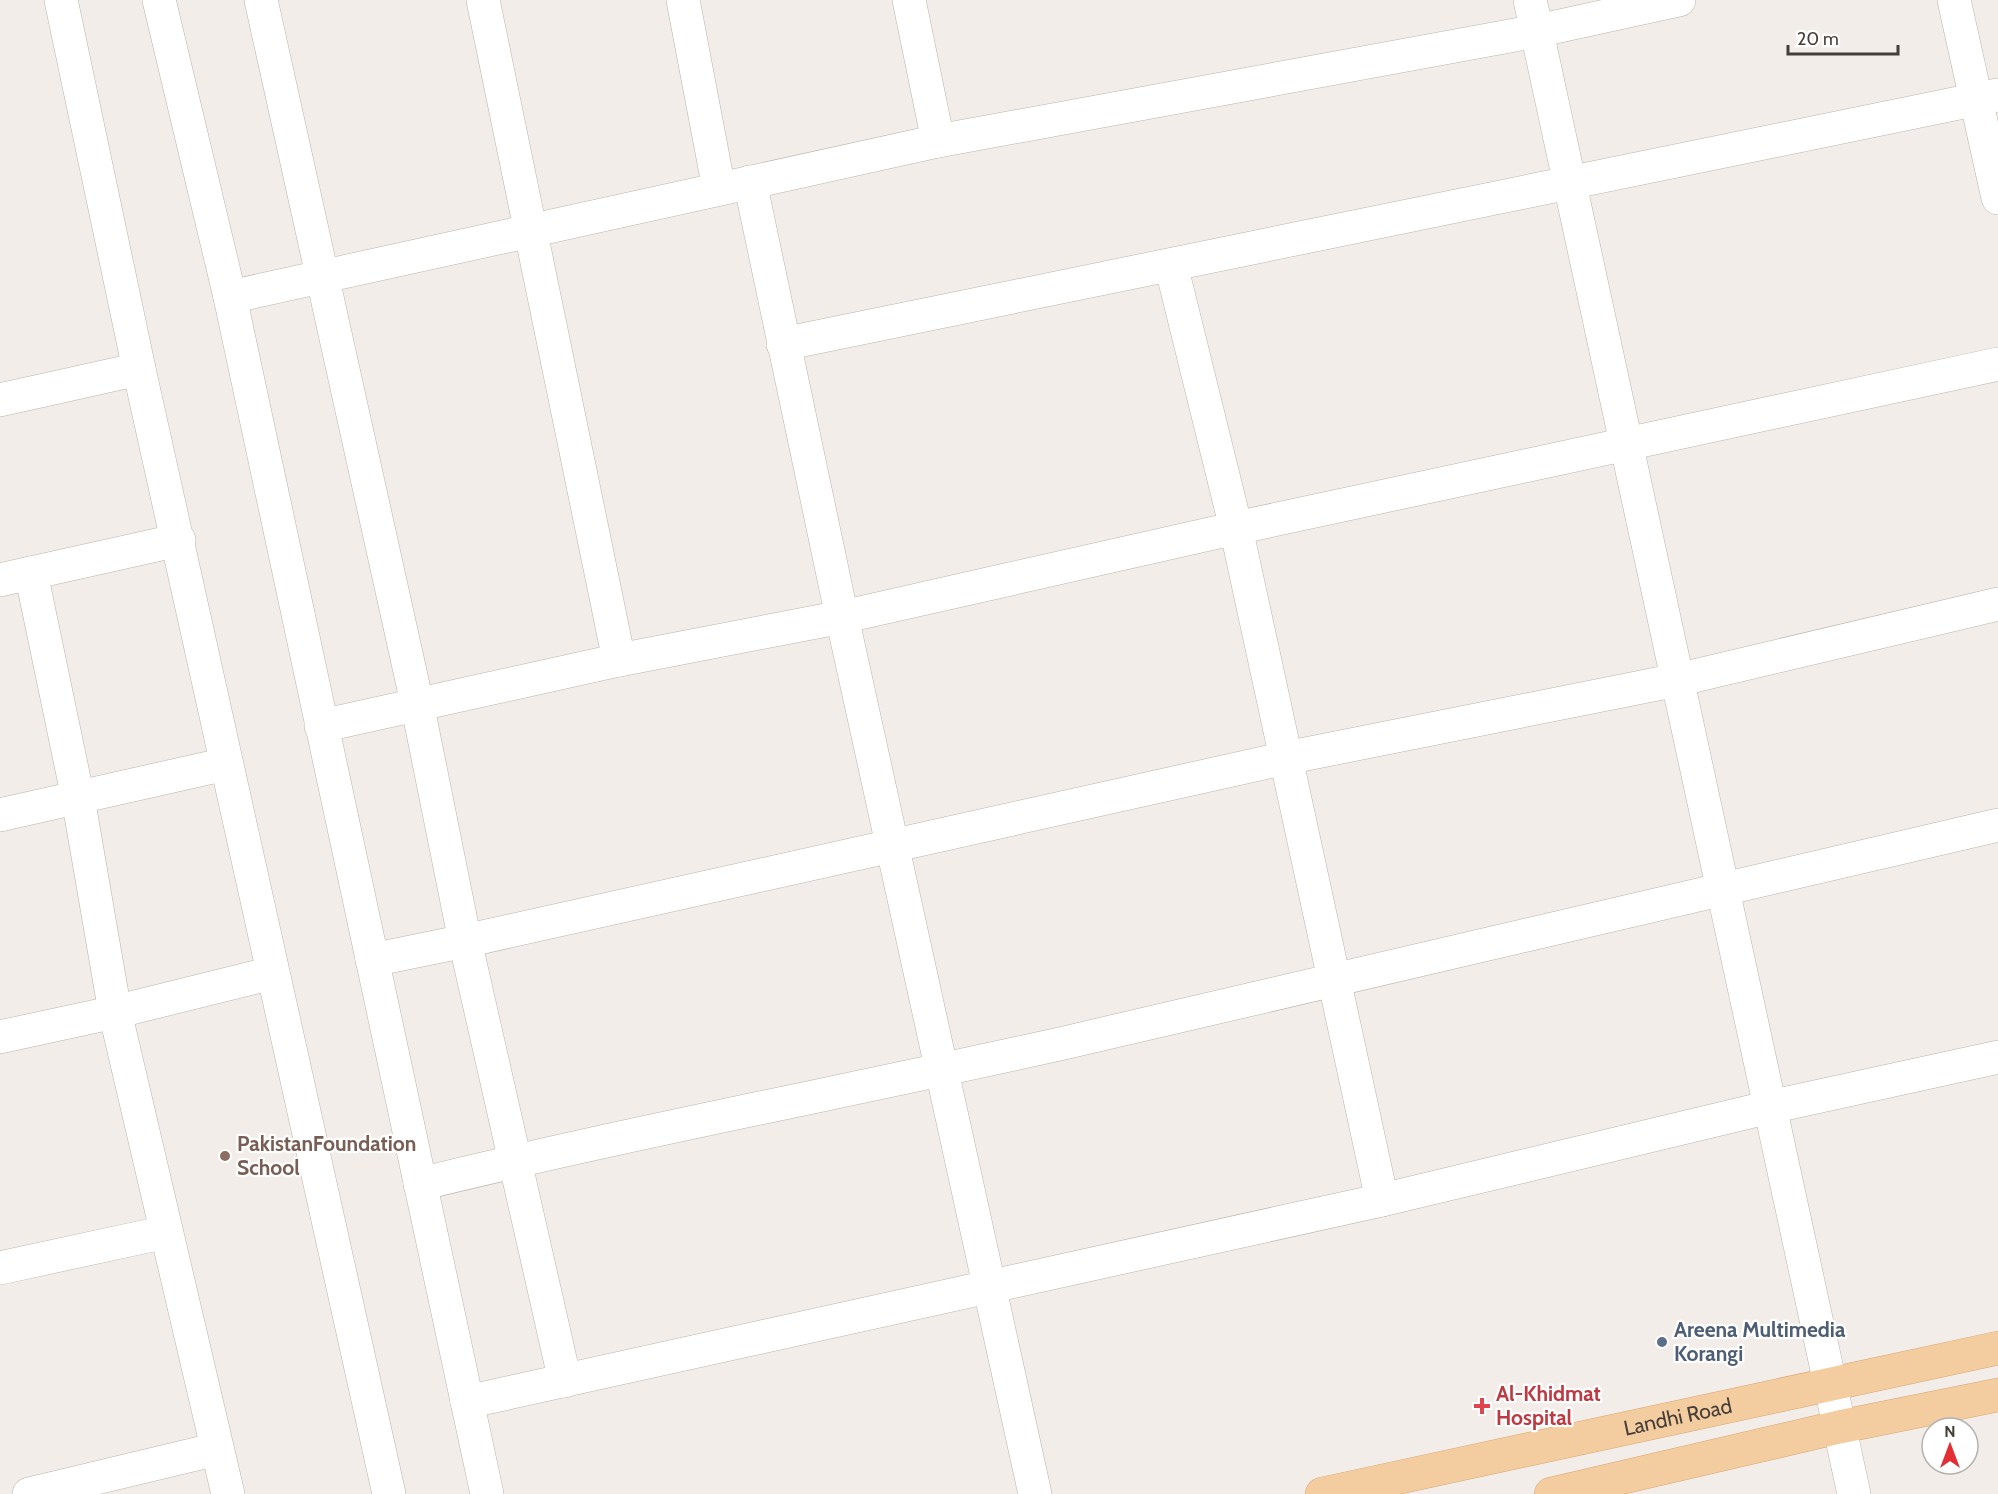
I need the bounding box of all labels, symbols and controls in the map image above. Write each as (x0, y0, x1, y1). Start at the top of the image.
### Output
scale bar (1788, 18, 1898, 56)
text: 20 m (1797, 28, 1839, 50)
place label: PakistanFoundation School (237, 1131, 416, 1180)
marker: PakistanFoundation School (218, 1149, 232, 1163)
place label: Areena Multimedia Korangi (1674, 1317, 1846, 1366)
marker: Areena Multimedia Korangi (1655, 1335, 1669, 1349)
place label: Al-Khidmat Hospital (1496, 1381, 1601, 1430)
street label: Landhi Road (1621, 1393, 1734, 1441)
marker: Al-Khidmat Hospital (1473, 1397, 1491, 1415)
north arrow (1920, 1416, 1980, 1476)
text: N (1944, 1422, 1956, 1441)

